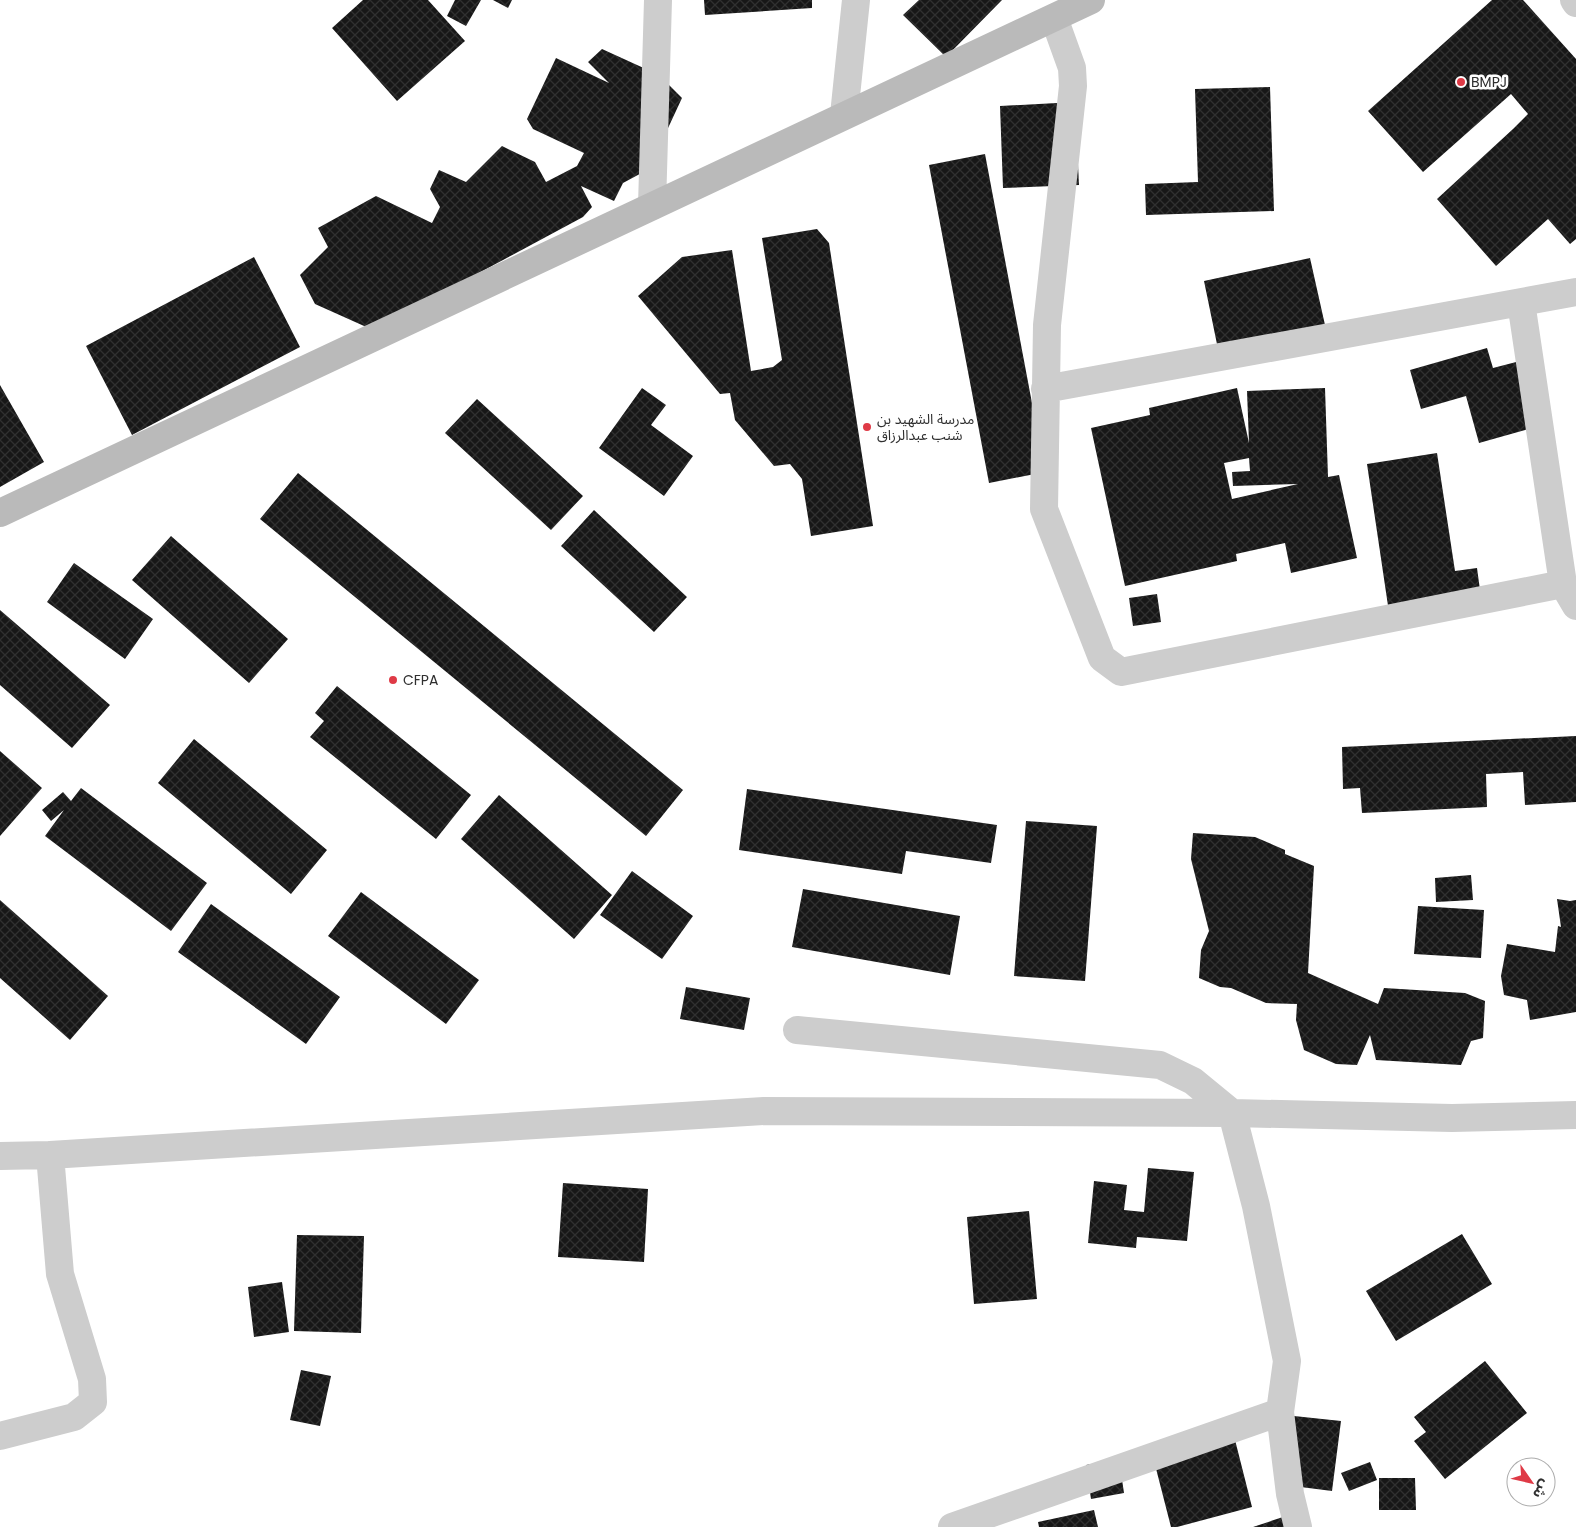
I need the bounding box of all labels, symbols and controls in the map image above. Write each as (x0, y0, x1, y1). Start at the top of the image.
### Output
place label: BMPJ (1471, 72, 1507, 92)
marker: BMPJ (1455, 76, 1467, 88)
place label: مدرسة الشهيد بن شنب عبدالرزاق (877, 409, 974, 445)
marker: مدرسة الشهيد بن شنب عبدالرزاق (861, 421, 873, 433)
place label: CFPA (403, 670, 438, 690)
marker: CFPA (387, 674, 399, 686)
north arrow (1506, 1457, 1556, 1507)
text: ش (1528, 1476, 1555, 1503)

